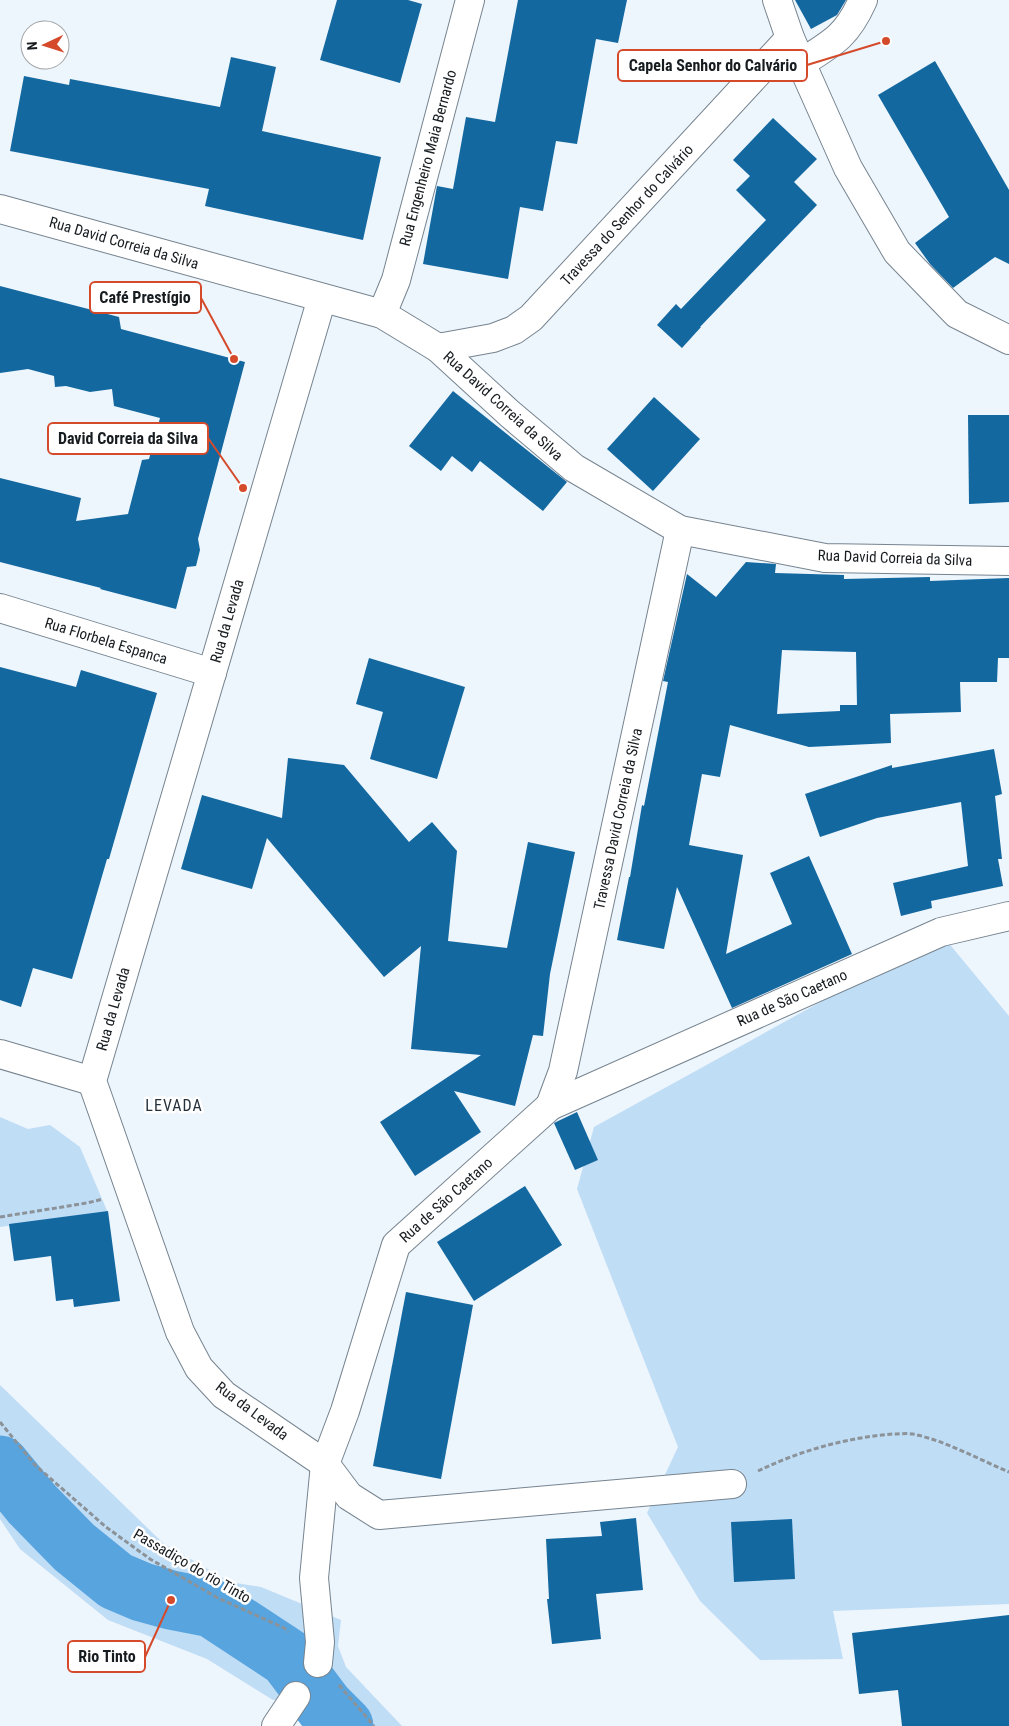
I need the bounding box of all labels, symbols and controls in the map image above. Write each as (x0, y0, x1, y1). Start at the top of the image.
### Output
north arrow (20, 20, 70, 70)
text: N (24, 41, 40, 51)
callout: Capela Senhor do Calvário (618, 50, 807, 81)
text: Capela Senhor do Calvário (629, 56, 797, 75)
street label: Rua Engenheiro Maia Bernardo (396, 68, 460, 248)
street label: Travessa do Senhor do Calvário (557, 141, 697, 289)
street label: Rua David Correia da Silva (47, 213, 201, 273)
callout: Café Prestígio (90, 282, 201, 313)
text: Café Prestígio (99, 288, 191, 307)
street label: Rua David Correia da Silva (440, 348, 566, 464)
callout: David Correia da Silva (48, 423, 208, 454)
text: David Correia da Silva (58, 429, 199, 448)
street label: Rua David Correia da Silva (817, 546, 973, 570)
street label: Rua da Levada (206, 577, 248, 665)
street label: Rua Florbela Espanca (42, 614, 170, 668)
street label: Travessa David Correia da Silva (590, 727, 646, 911)
street label: Rua da Levada (92, 965, 134, 1053)
street label: Rua de São Caetano (734, 966, 850, 1030)
district label: LEVADA (145, 1096, 203, 1115)
street label: Rua de São Caetano (396, 1154, 496, 1246)
street label: Rua da Levada (212, 1378, 292, 1444)
street label: Passadiço do rio Tinto (130, 1525, 254, 1607)
callout: Rio Tinto (68, 1641, 145, 1672)
text: Rio Tinto (78, 1647, 136, 1666)

